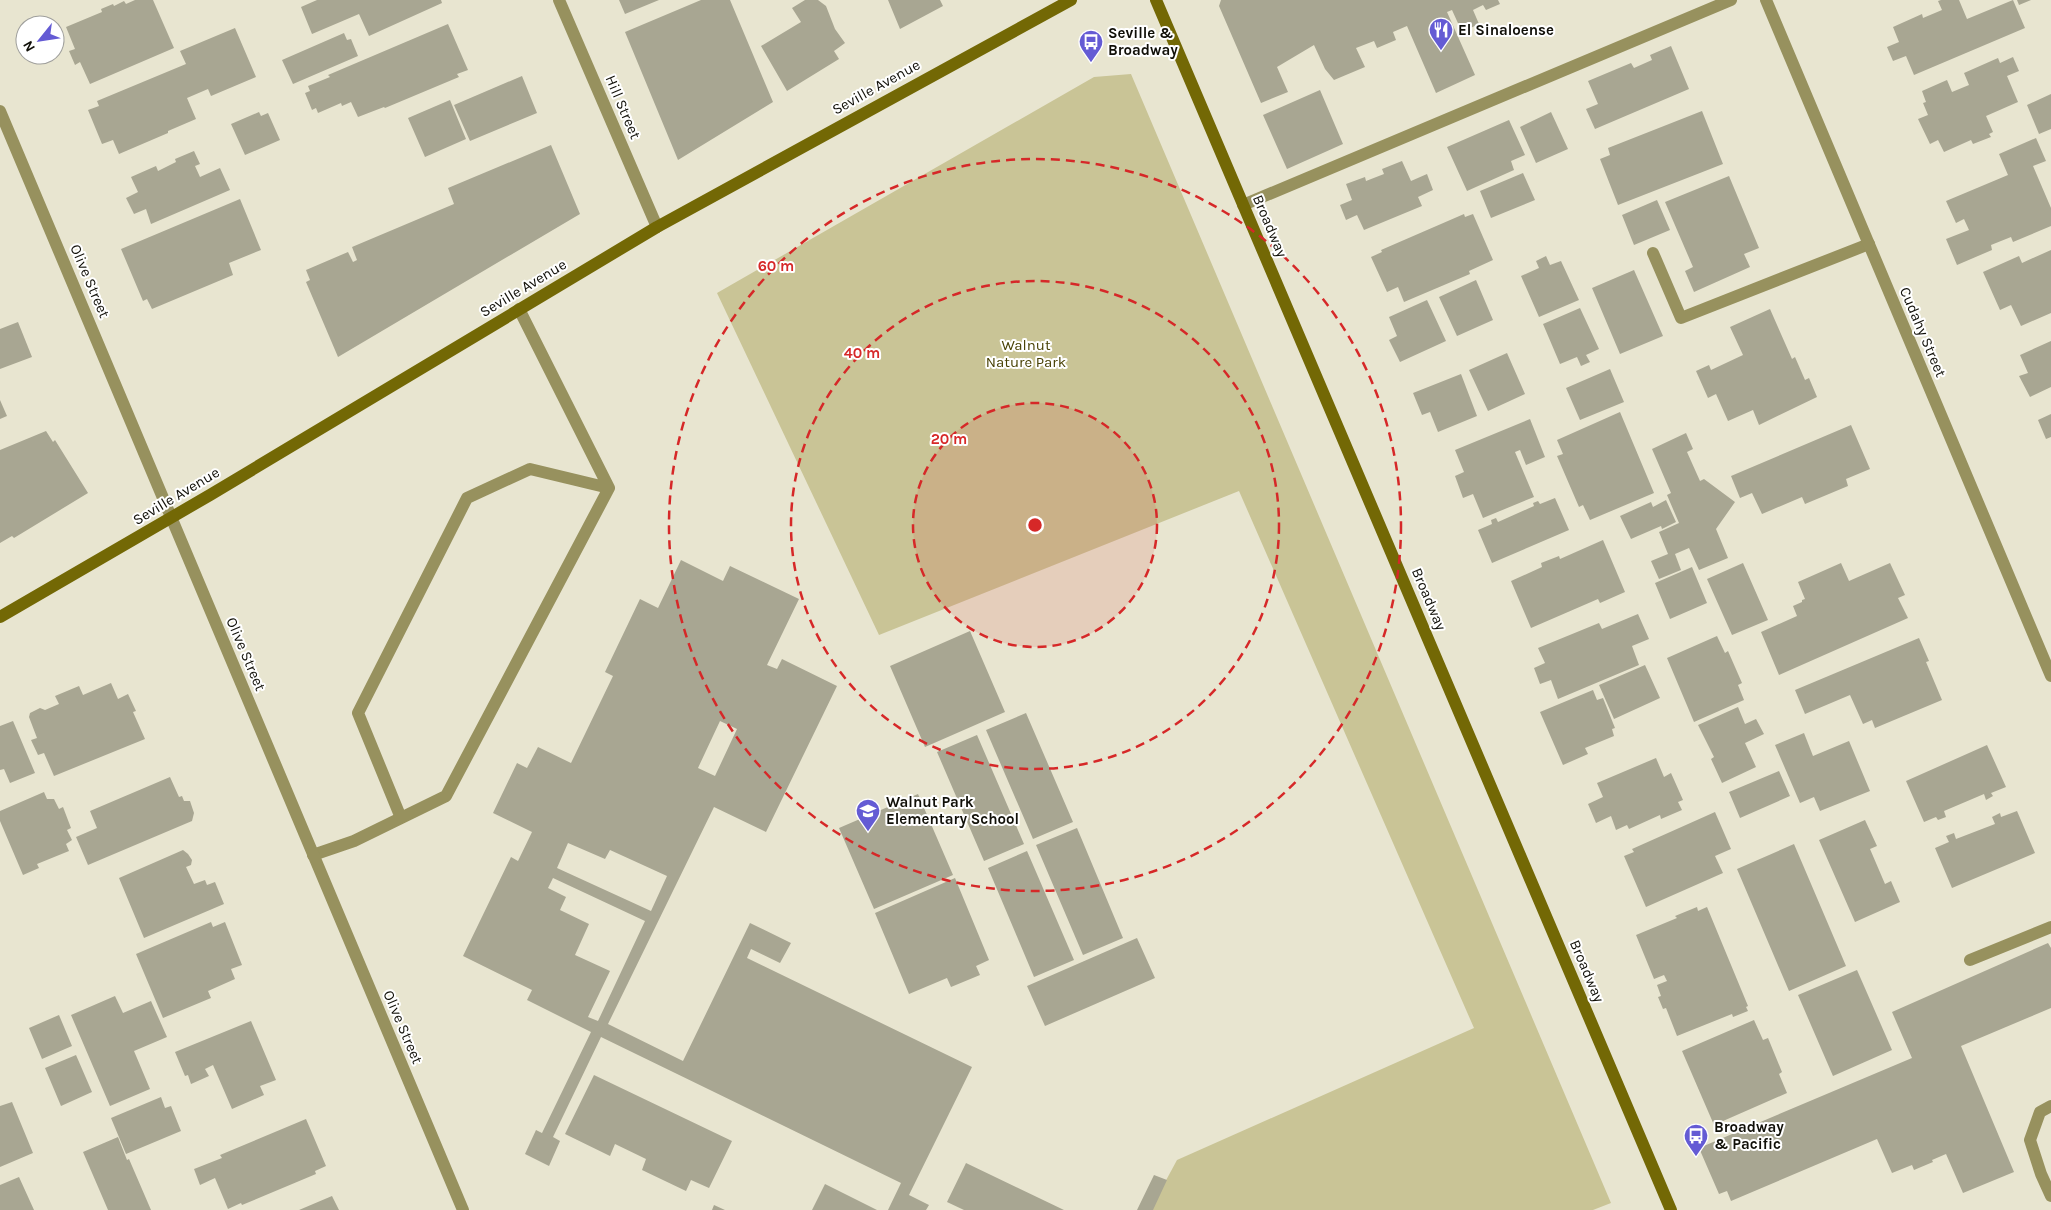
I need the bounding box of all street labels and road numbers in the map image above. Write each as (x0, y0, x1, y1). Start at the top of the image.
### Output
street label: Seville Avenue (829, 55, 923, 119)
street label: Hill Street (602, 72, 645, 142)
street label: Broadway (1249, 192, 1291, 260)
street label: Olive Street (66, 241, 114, 321)
street label: Seville Avenue (476, 255, 570, 321)
street label: Cudahy Street (1896, 284, 1950, 380)
street label: Seville Avenue (129, 463, 223, 529)
street label: Broadway (1408, 565, 1450, 633)
street label: Olive Street (222, 614, 270, 694)
street label: Broadway (1566, 937, 1608, 1005)
street label: Olive Street (379, 987, 427, 1067)

